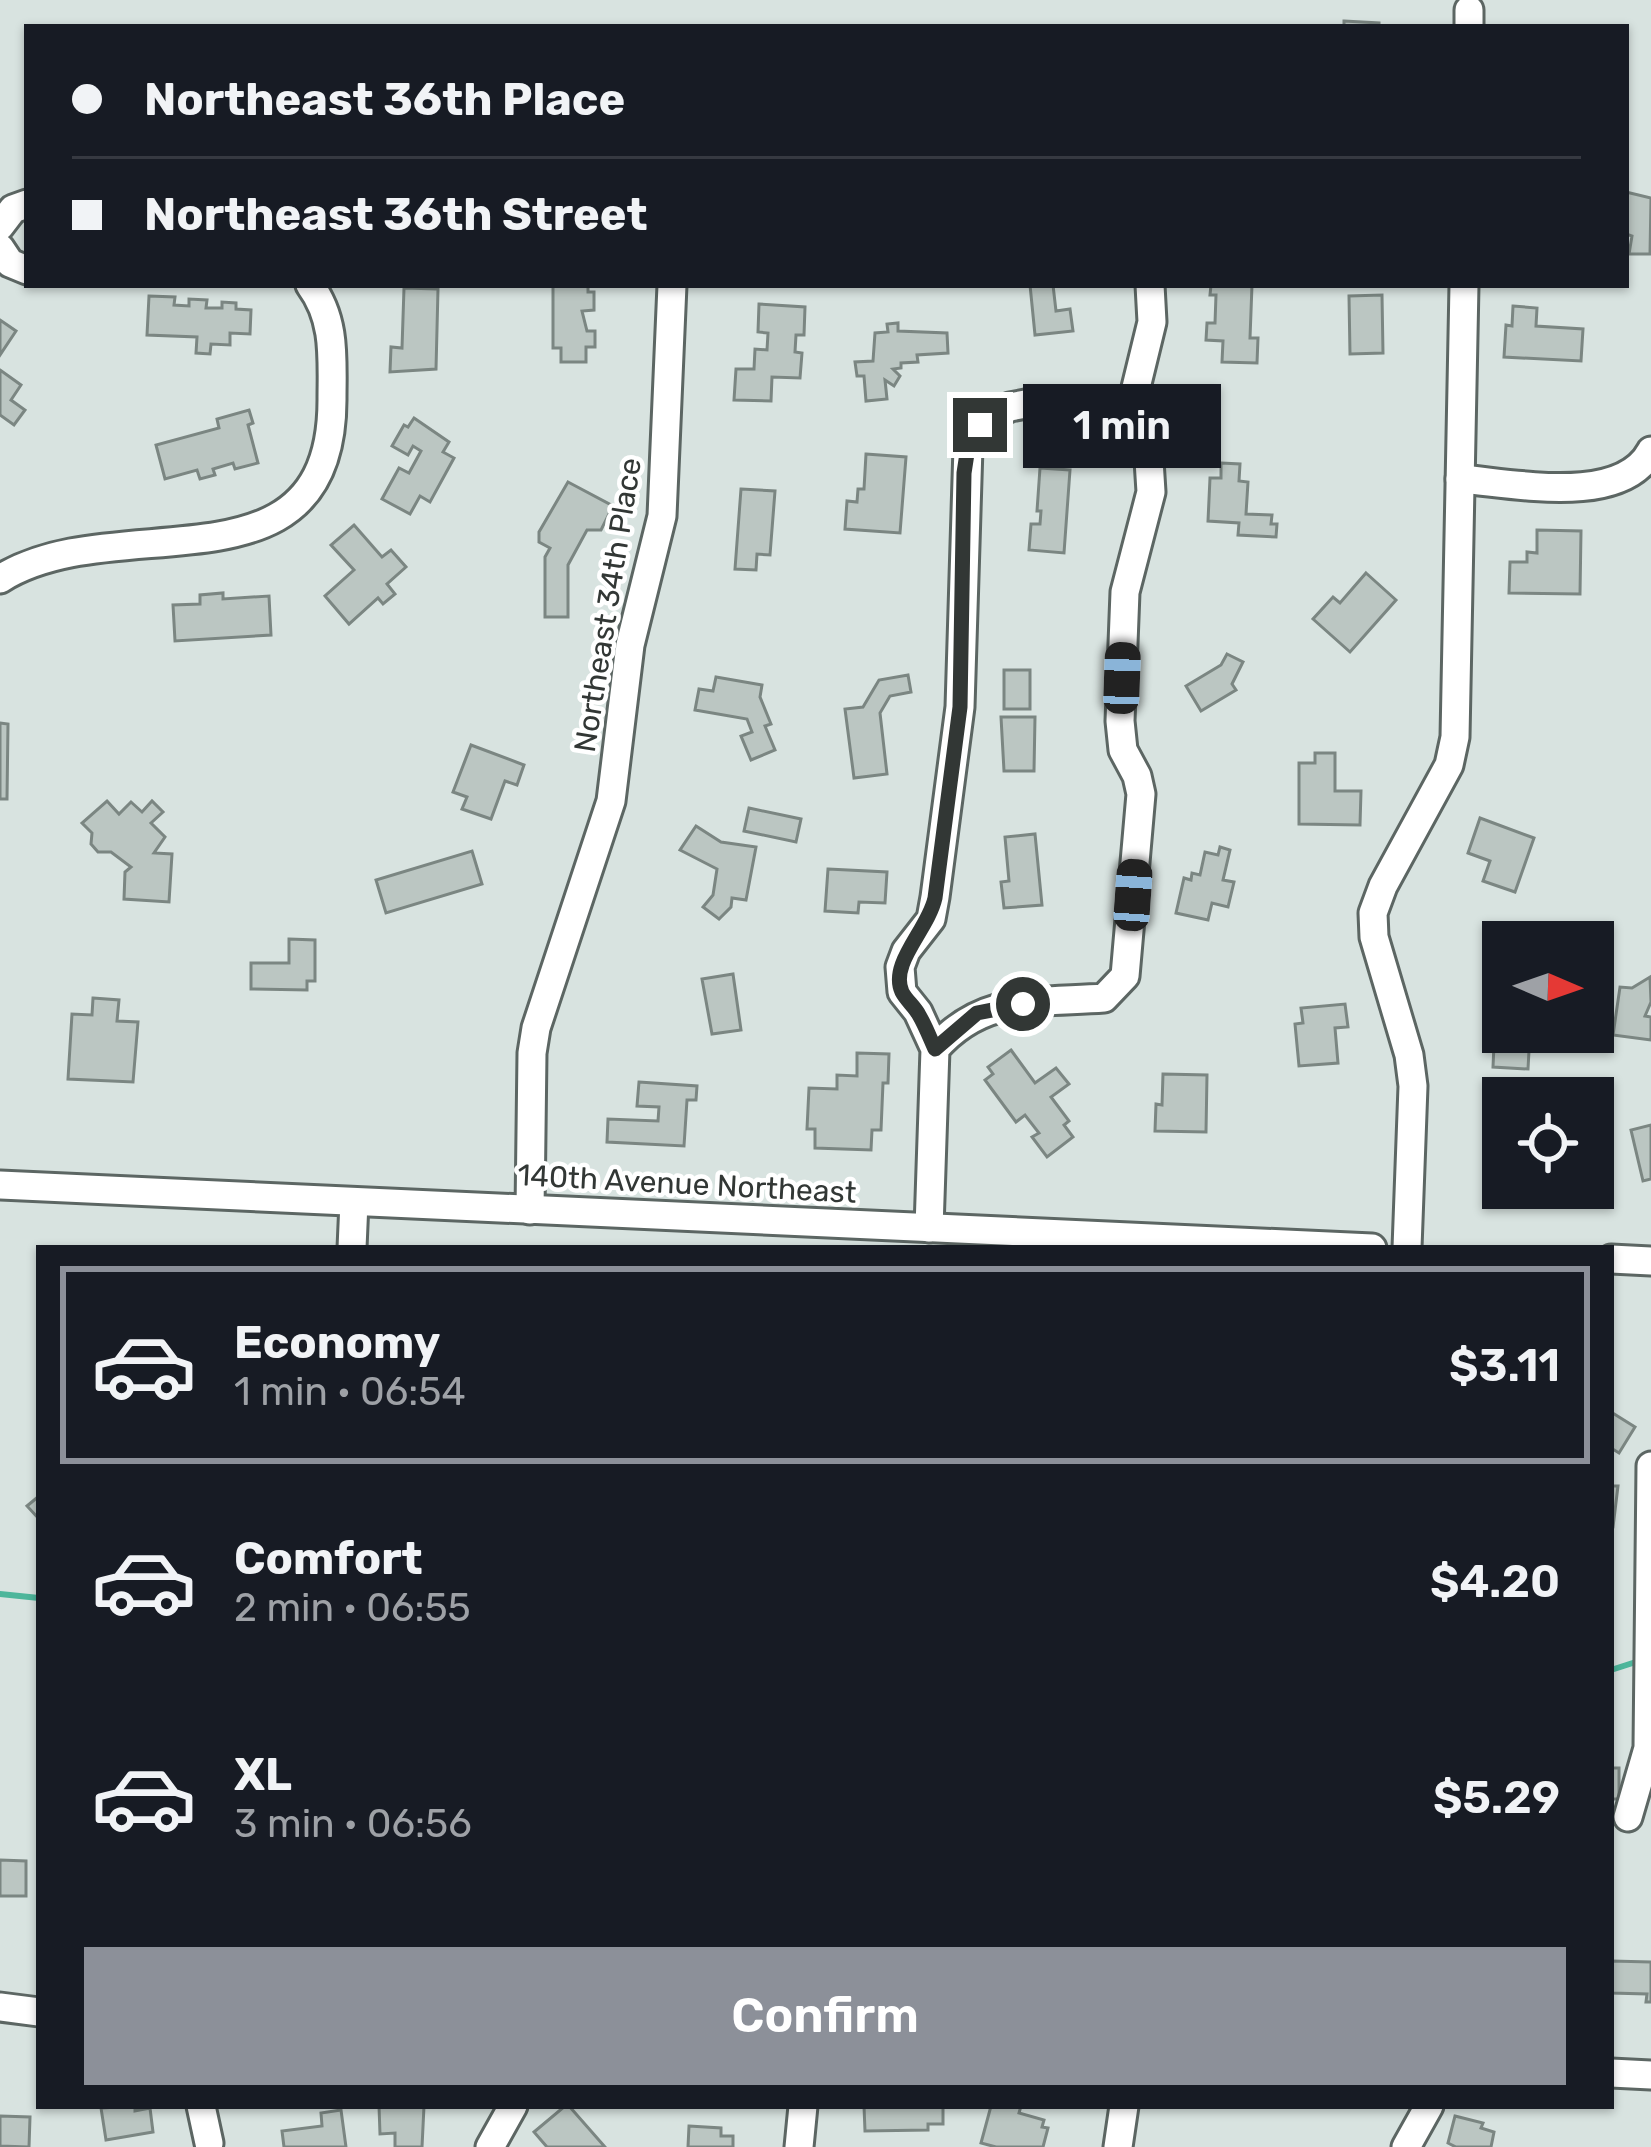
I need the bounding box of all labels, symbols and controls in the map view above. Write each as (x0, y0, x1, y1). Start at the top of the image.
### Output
text: Northeast 36th Place (144, 73, 625, 126)
text: Northeast 36th Street (144, 188, 647, 241)
callout: 1 min (1022, 383, 1220, 467)
route end (953, 398, 1007, 452)
text: 1 min (1073, 403, 1171, 449)
street label: Northeast 34th Place (567, 455, 649, 755)
car (1103, 641, 1141, 715)
car (1113, 858, 1153, 932)
north arrow (1482, 921, 1614, 1053)
map controls (1482, 921, 1614, 1209)
route start (996, 977, 1050, 1031)
button: locate (1482, 1077, 1614, 1209)
street label: 140th Avenue Northeast (517, 1157, 858, 1211)
icon: car (90, 1311, 198, 1419)
text: Economy (234, 1316, 440, 1369)
text: $3.11 (1449, 1339, 1560, 1392)
text: 1 min · 06:54 (234, 1369, 466, 1415)
icon: car (90, 1527, 198, 1635)
text: Comfort (234, 1532, 423, 1585)
text: $4.20 (1430, 1555, 1560, 1608)
text: 2 min · 06:55 (234, 1585, 471, 1631)
icon: car (90, 1743, 198, 1851)
text: XL (234, 1748, 292, 1801)
text: $5.29 (1433, 1771, 1560, 1824)
text: 3 min · 06:56 (234, 1801, 472, 1847)
button: Confirm (84, 1947, 1566, 2085)

